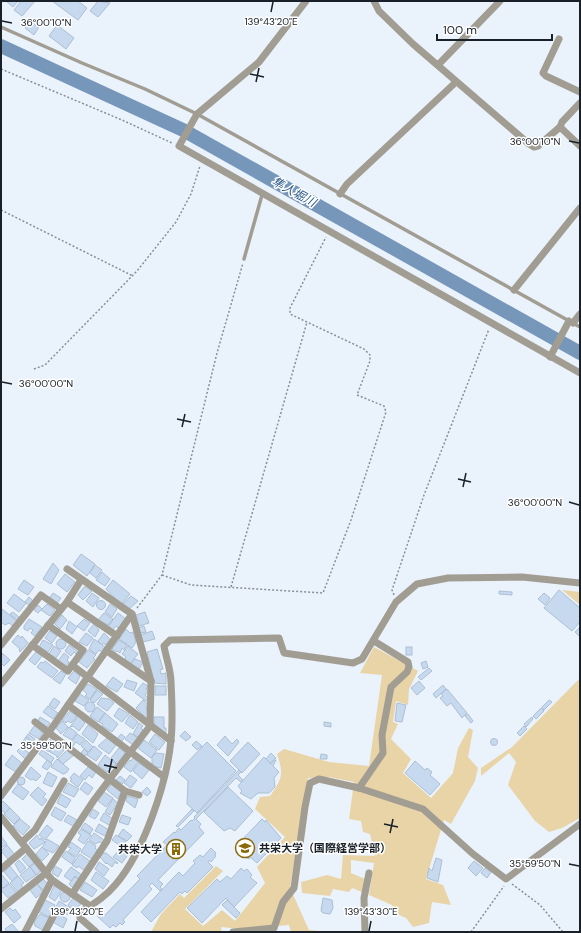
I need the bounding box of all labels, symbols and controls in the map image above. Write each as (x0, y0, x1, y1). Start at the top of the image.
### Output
text: 139°43'20"E (244, 15, 298, 28)
text: 36°00'10"N (21, 16, 71, 29)
scale bar (437, 16, 552, 42)
text: 100 m (443, 22, 477, 38)
text: 36°00'10"N (510, 135, 560, 148)
water label: 隼人堀川 (269, 173, 321, 212)
text: 36°00'00"N (19, 377, 73, 390)
text: 36°00'00"N (508, 496, 562, 509)
text: 35°59'50"N (20, 739, 72, 752)
school or university icon: 共栄大学（国際経営学部） (234, 837, 256, 859)
building icon: 共栄大学 (165, 838, 187, 860)
place label: 共栄大学（国際経営学部） (259, 841, 391, 855)
place label: 共栄大学 (118, 842, 162, 856)
text: 35°59'50"N (509, 857, 561, 870)
text: 139°43'20"E (50, 905, 104, 918)
text: 139°43'30"E (344, 905, 398, 918)

